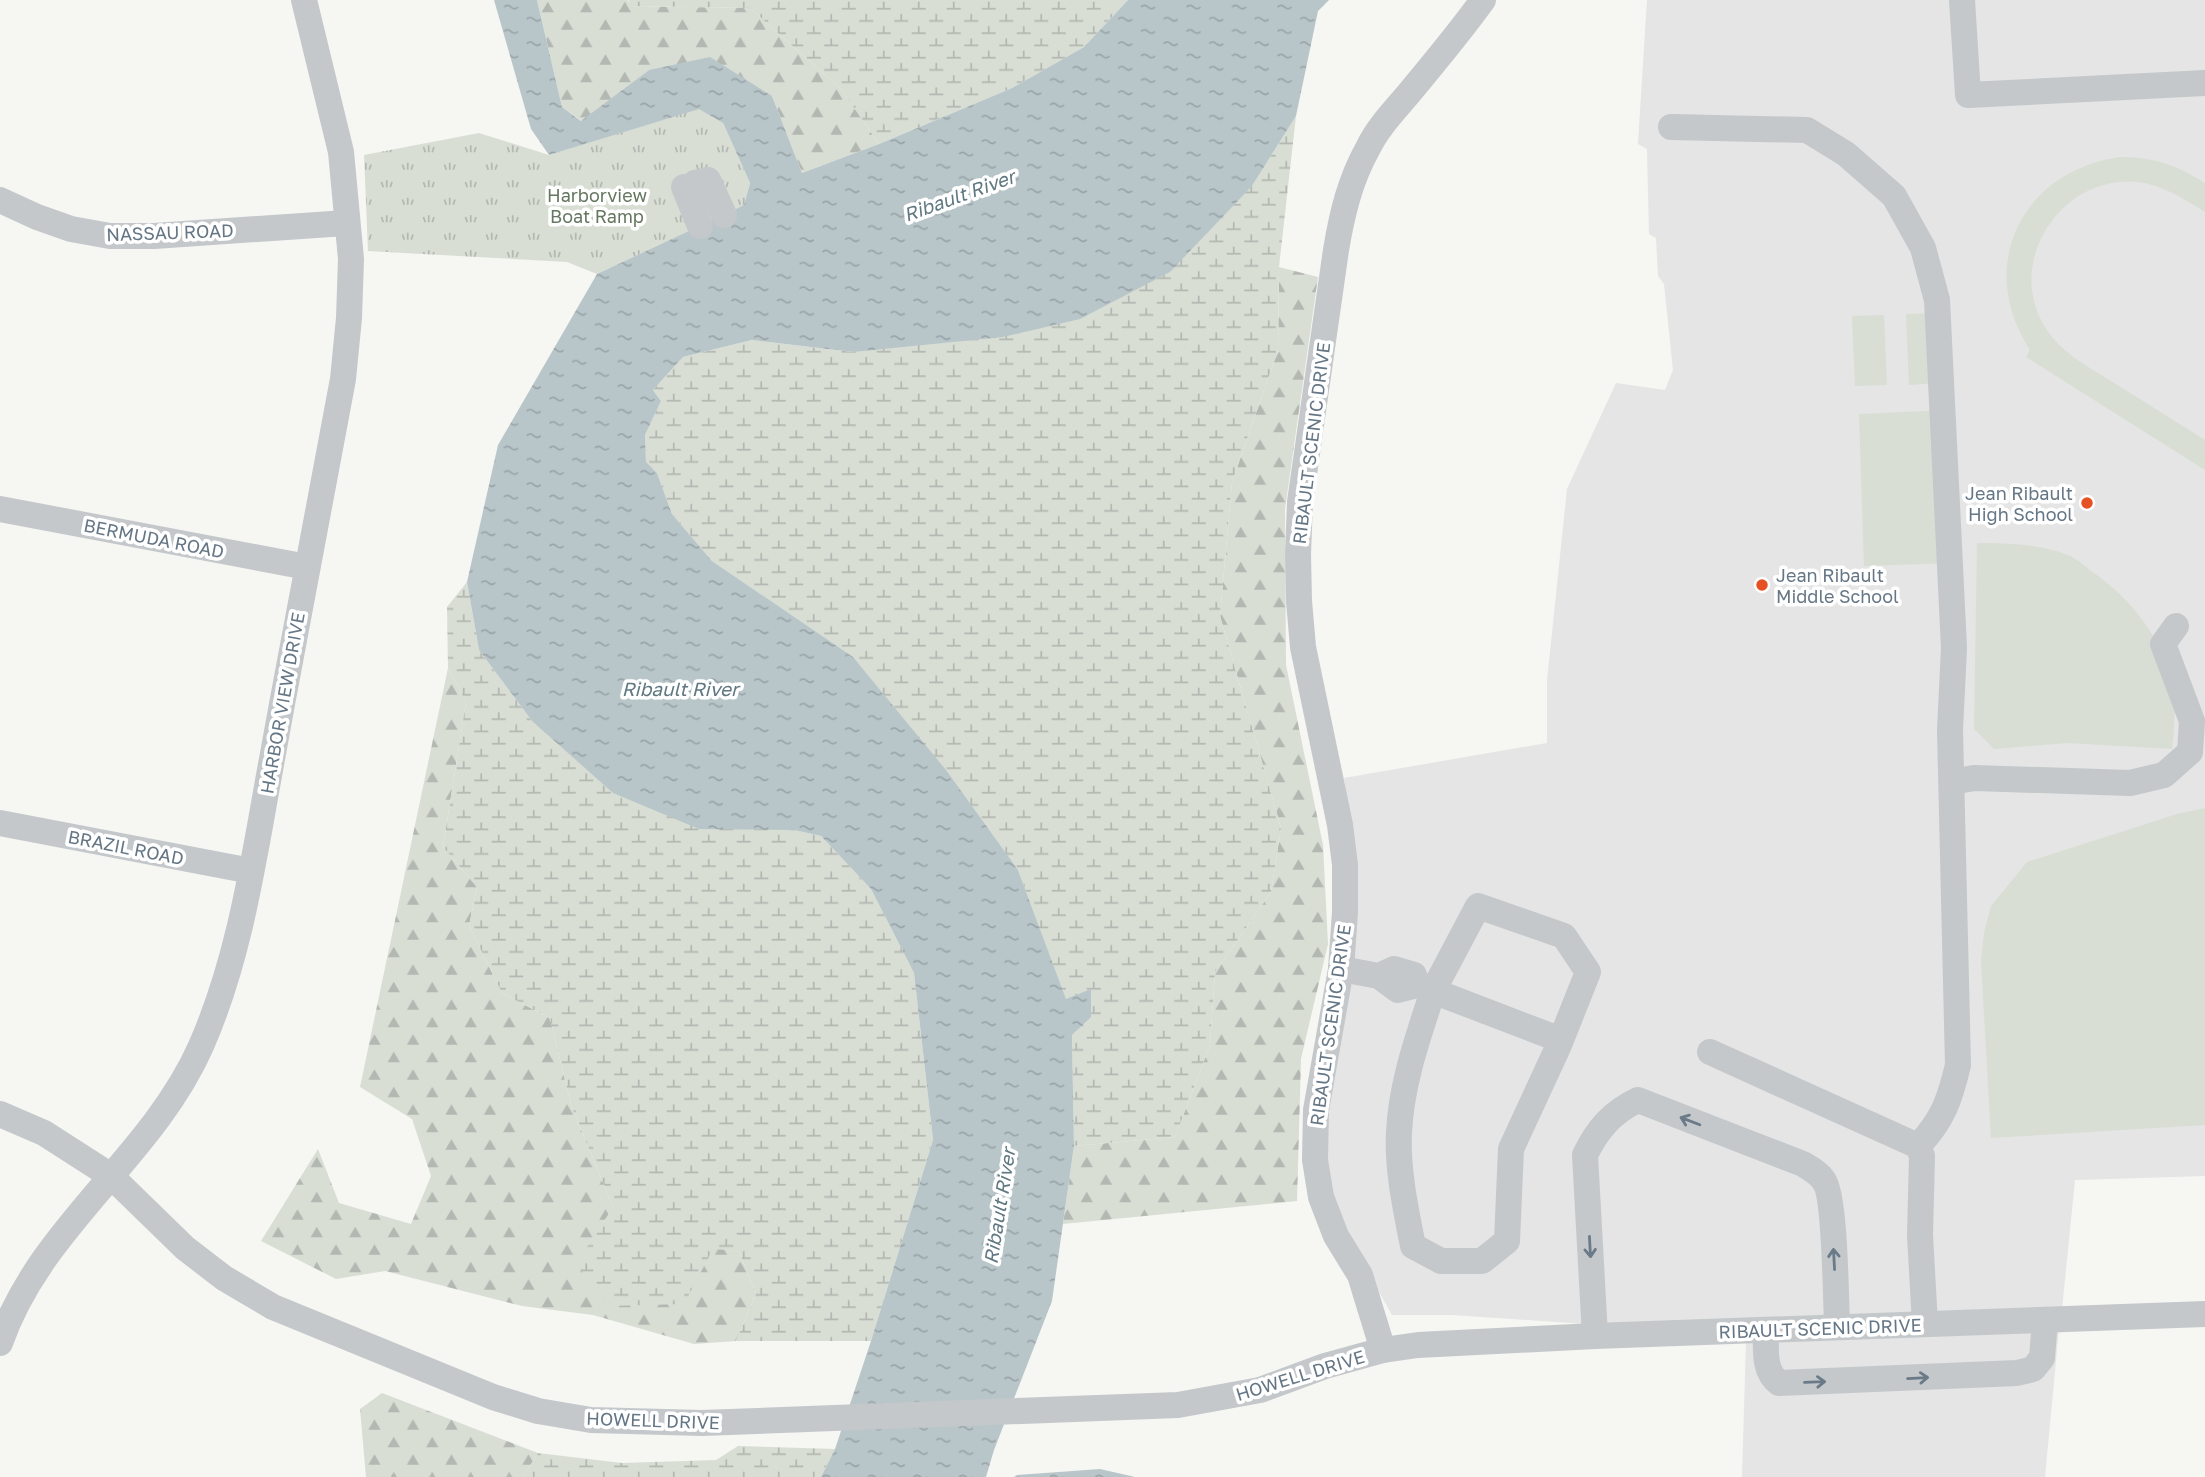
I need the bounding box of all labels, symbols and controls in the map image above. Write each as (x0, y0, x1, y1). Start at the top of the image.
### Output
water label: Ribault River (900, 163, 1020, 226)
park label: Harborview Boat Ramp (547, 184, 647, 227)
street label: NASSAU ROAD (106, 219, 234, 245)
street label: RIBAULT SCENIC DRIVE (1288, 341, 1334, 545)
place label: Jean Ribault High School (1965, 482, 2073, 525)
marker: Jean Ribault High School (2079, 495, 2095, 511)
street label: BERMUDA ROAD (82, 514, 226, 562)
place label: Jean Ribault Middle School (1776, 564, 1899, 607)
marker: Jean Ribault Middle School (1754, 577, 1770, 593)
street label: HARBOR VIEW DRIVE (255, 610, 309, 796)
water label: Ribault River (622, 677, 741, 700)
street label: BRAZIL ROAD (66, 825, 186, 869)
street label: RIBAULT SCENIC DRIVE (1305, 923, 1355, 1127)
one-way arrow (1680, 1113, 1702, 1126)
water label: Ribault River (979, 1144, 1020, 1265)
one-way arrow (1584, 1236, 1597, 1259)
one-way arrow (1827, 1248, 1840, 1271)
street label: RIBAULT SCENIC DRIVE (1718, 1313, 1922, 1343)
street label: HOWELL DRIVE (1233, 1345, 1367, 1405)
one-way arrow (1906, 1371, 1929, 1384)
one-way arrow (1803, 1376, 1826, 1389)
street label: HOWELL DRIVE (586, 1407, 720, 1433)

